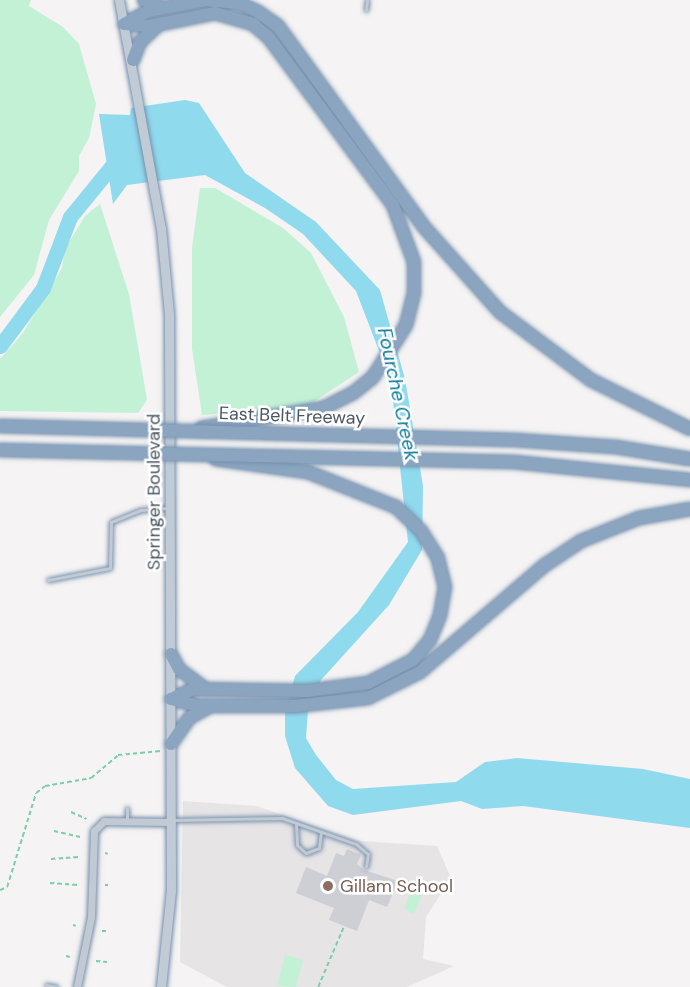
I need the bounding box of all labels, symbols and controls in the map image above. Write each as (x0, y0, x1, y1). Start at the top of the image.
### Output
water label: Fourche Creek (372, 325, 424, 463)
street label: East Belt Freeway (218, 403, 366, 429)
street label: Springer Boulevard (143, 414, 165, 570)
place label: Gillam School (340, 875, 453, 897)
marker: Gillam School (321, 879, 335, 893)

